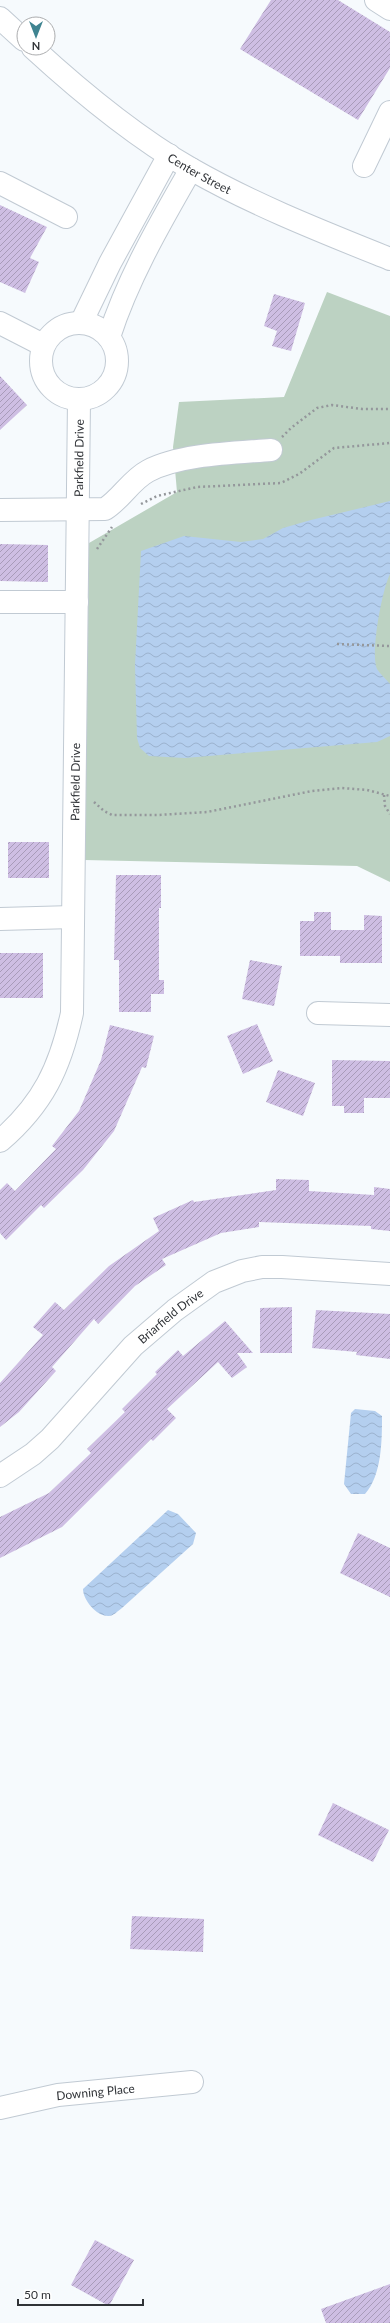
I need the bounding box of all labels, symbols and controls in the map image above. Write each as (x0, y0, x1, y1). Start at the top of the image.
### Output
north arrow (16, 16, 56, 56)
text: N (32, 40, 40, 53)
street label: Center Street (165, 149, 234, 197)
street label: Parkfield Drive (70, 419, 86, 497)
street label: Parkfield Drive (67, 743, 83, 821)
street label: Briarfield Drive (134, 1285, 206, 1346)
street label: Downing Place (55, 2080, 135, 2103)
scale bar (18, 2281, 143, 2307)
text: 50 m (24, 2287, 51, 2302)

